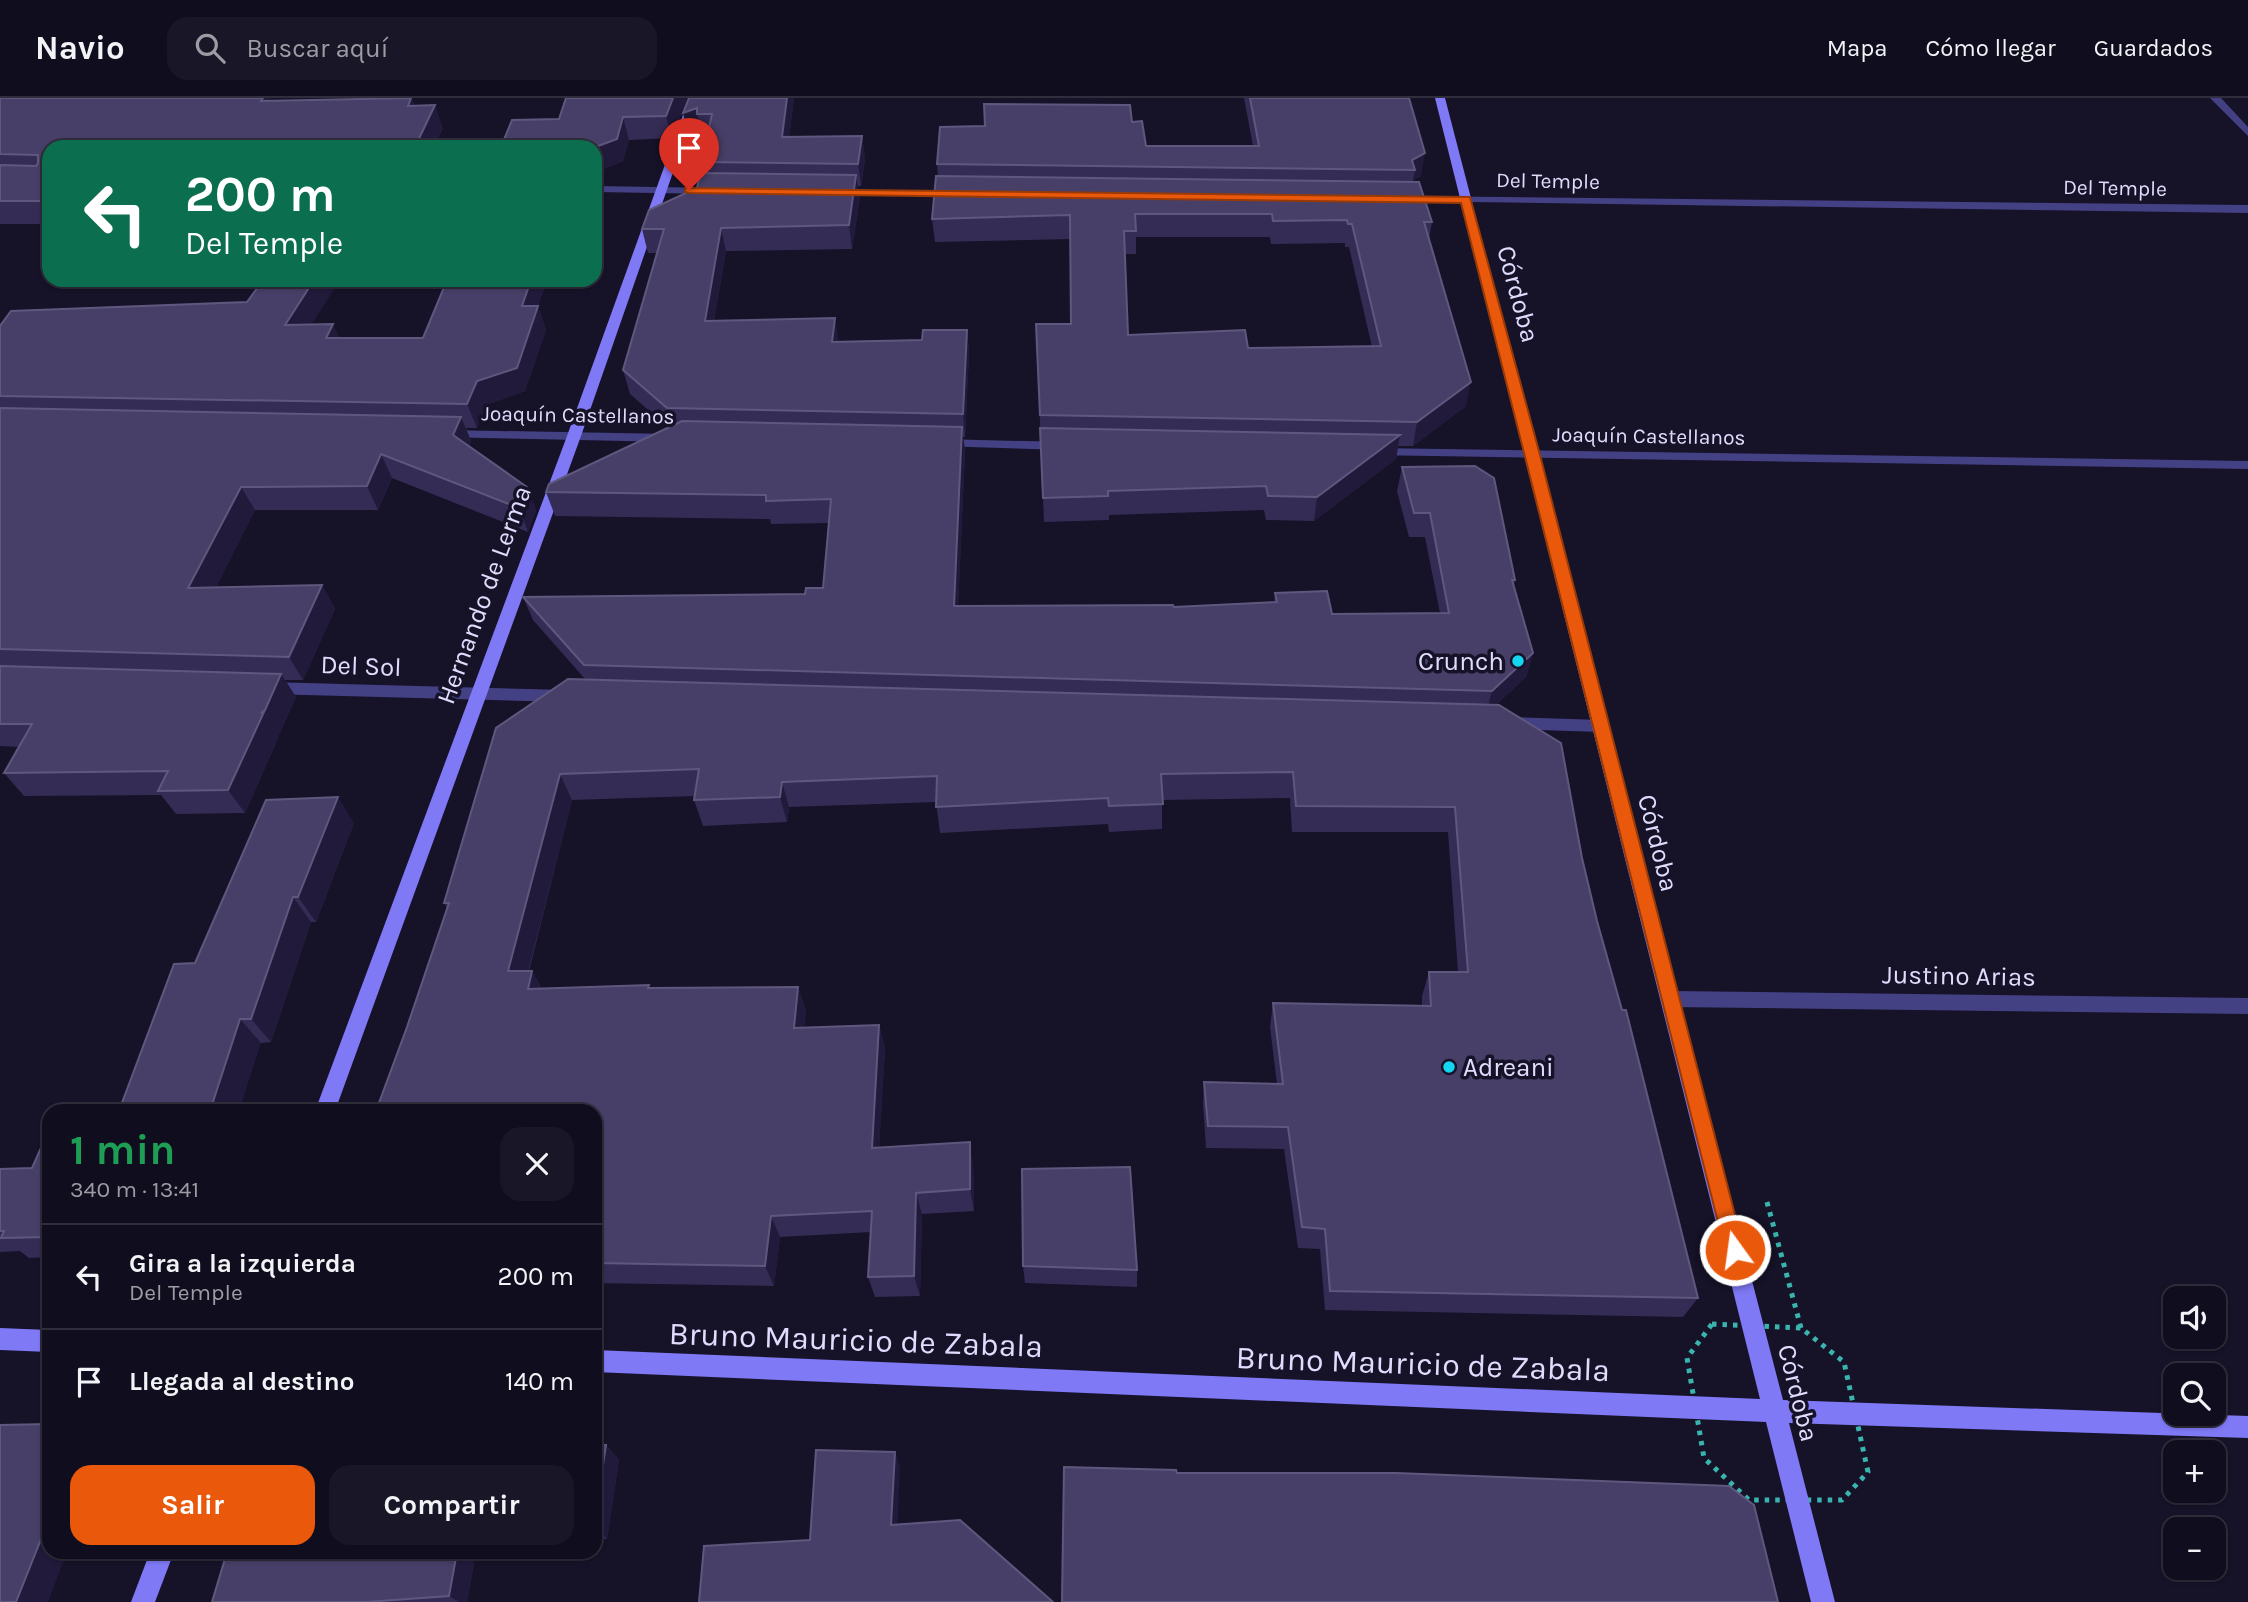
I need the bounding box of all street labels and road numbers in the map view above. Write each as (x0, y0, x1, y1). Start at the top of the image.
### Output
street label: Del Temple (1496, 168, 1600, 194)
street label: Del Temple (2063, 175, 2167, 201)
street label: Córdoba (1490, 242, 1546, 346)
street label: Joaquín Castellanos (481, 401, 675, 429)
street label: Joaquín Castellanos (1552, 422, 1746, 450)
street label: Hernando de Lerma (430, 482, 538, 708)
street label: Del Sol (320, 649, 402, 683)
street label: Córdoba (1631, 791, 1685, 895)
street label: Justino Arias (1882, 959, 2036, 993)
street label: Bruno Mauricio de Zabala (668, 1315, 1044, 1365)
street label: Bruno Mauricio de Zabala (1235, 1339, 1611, 1389)
street label: Córdoba (1771, 1341, 1825, 1445)

